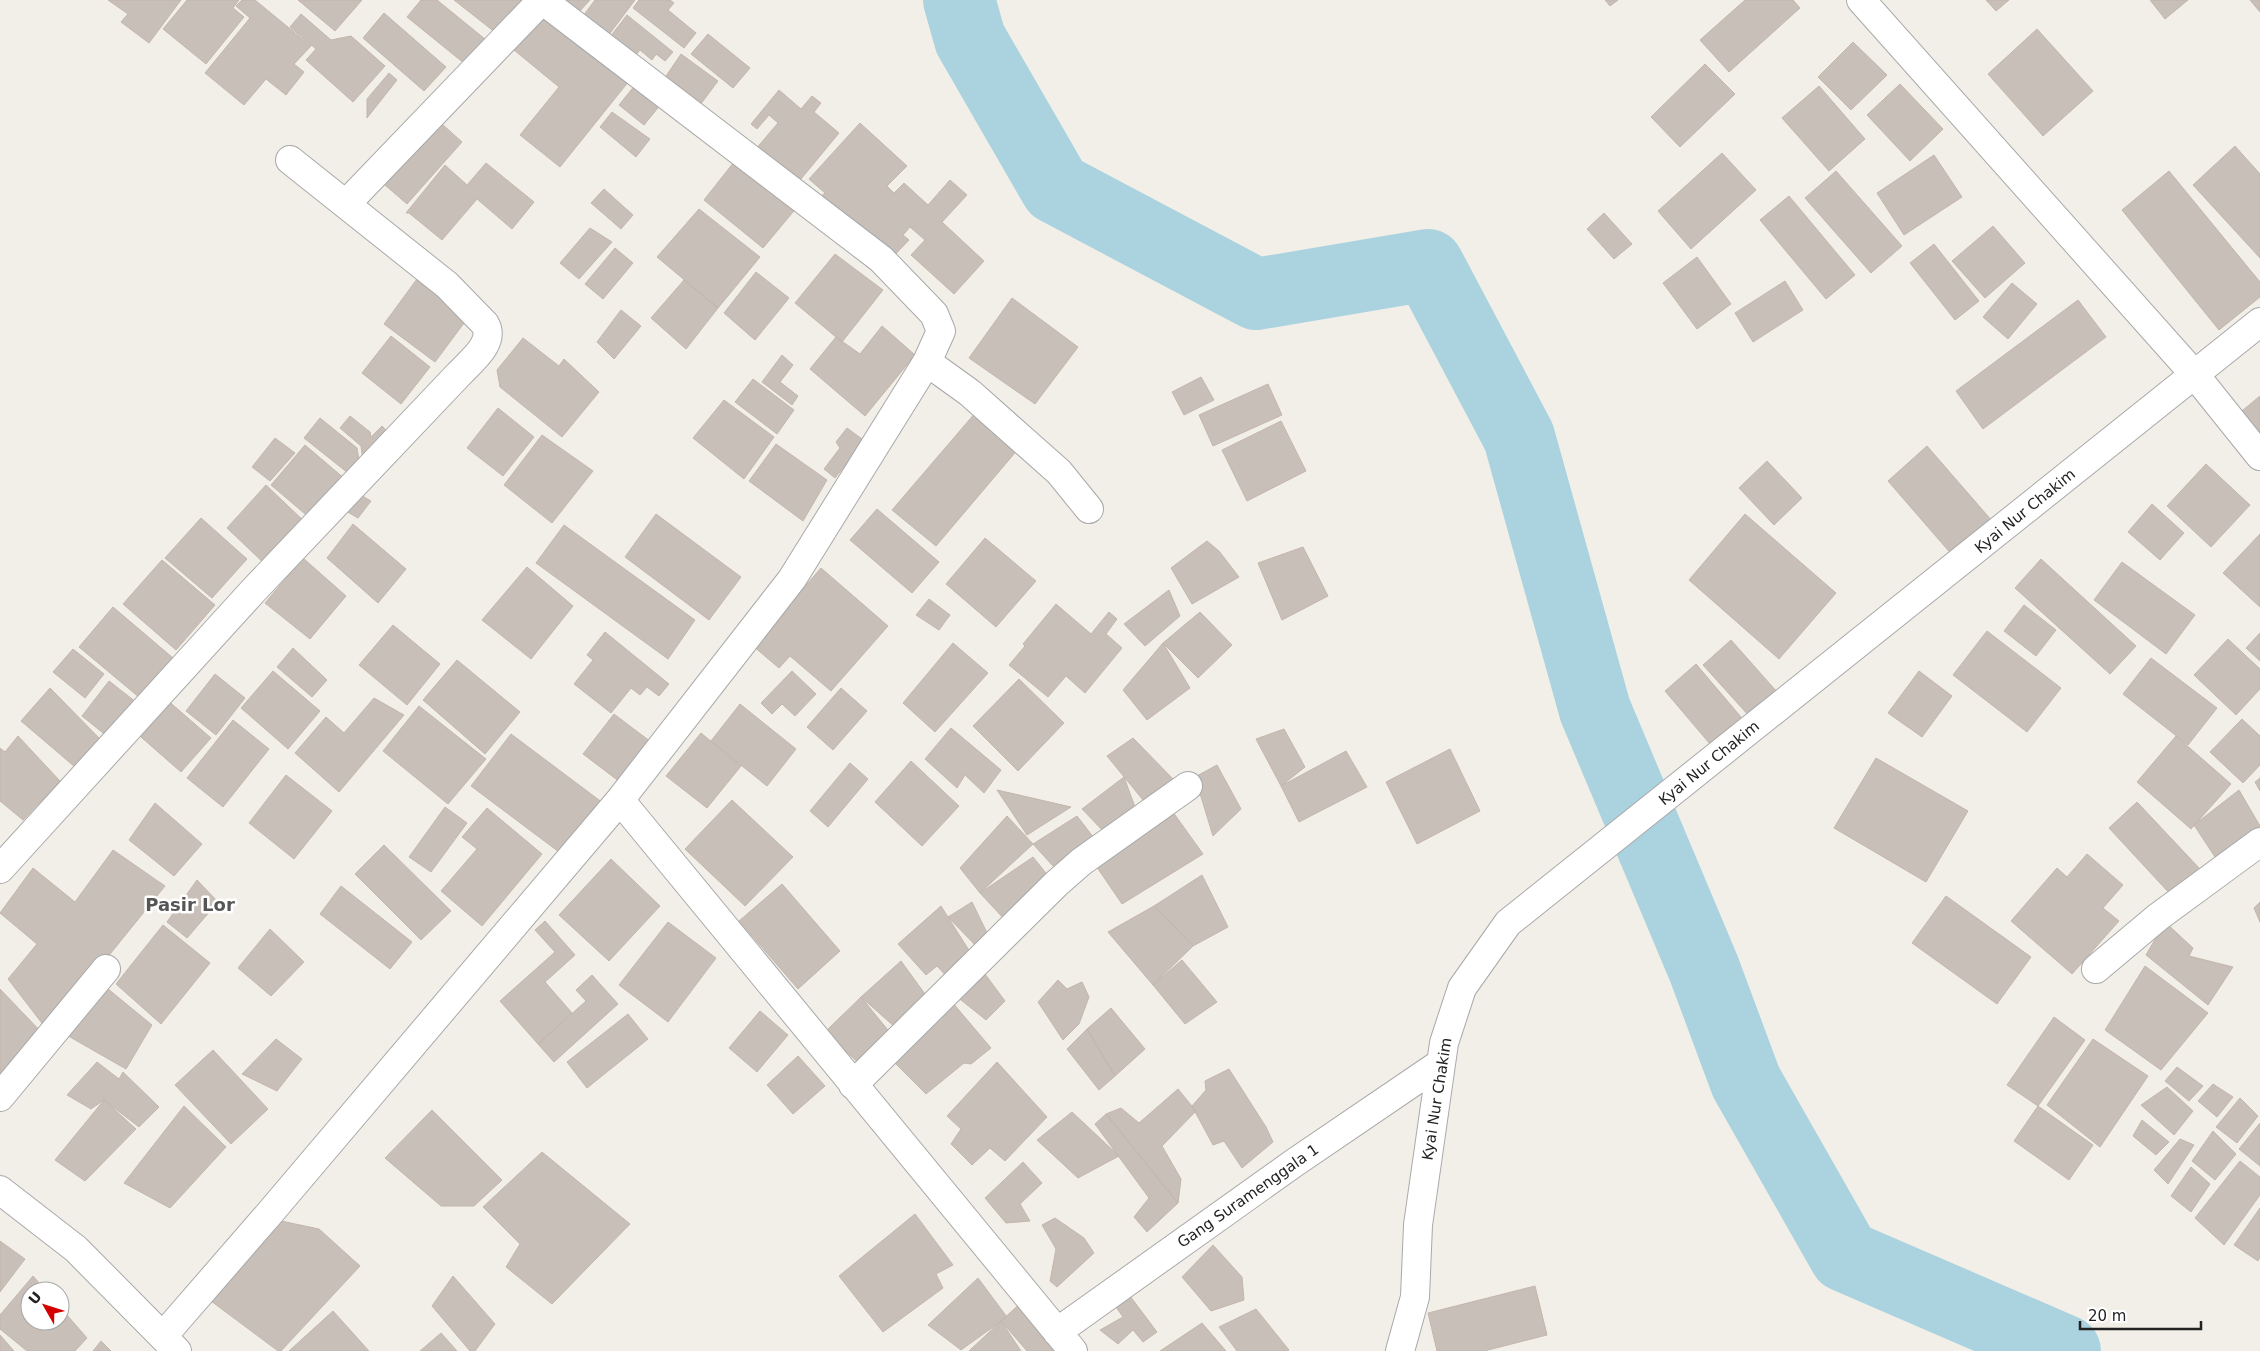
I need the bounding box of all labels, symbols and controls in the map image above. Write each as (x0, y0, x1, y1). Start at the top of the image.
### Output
street label: Kyai Nur Chakim (1971, 465, 2079, 557)
street label: Kyai Nur Chakim (1655, 717, 1763, 809)
district label: Pasir Lor (145, 894, 235, 915)
street label: Kyai Nur Chakim (1418, 1036, 1456, 1162)
street label: Gang Suramenggala 1 (1174, 1140, 1322, 1252)
north arrow (20, 1281, 70, 1331)
text: U (25, 1288, 45, 1307)
scale bar (2080, 1298, 2201, 1330)
text: 20 m (2088, 1307, 2126, 1325)

